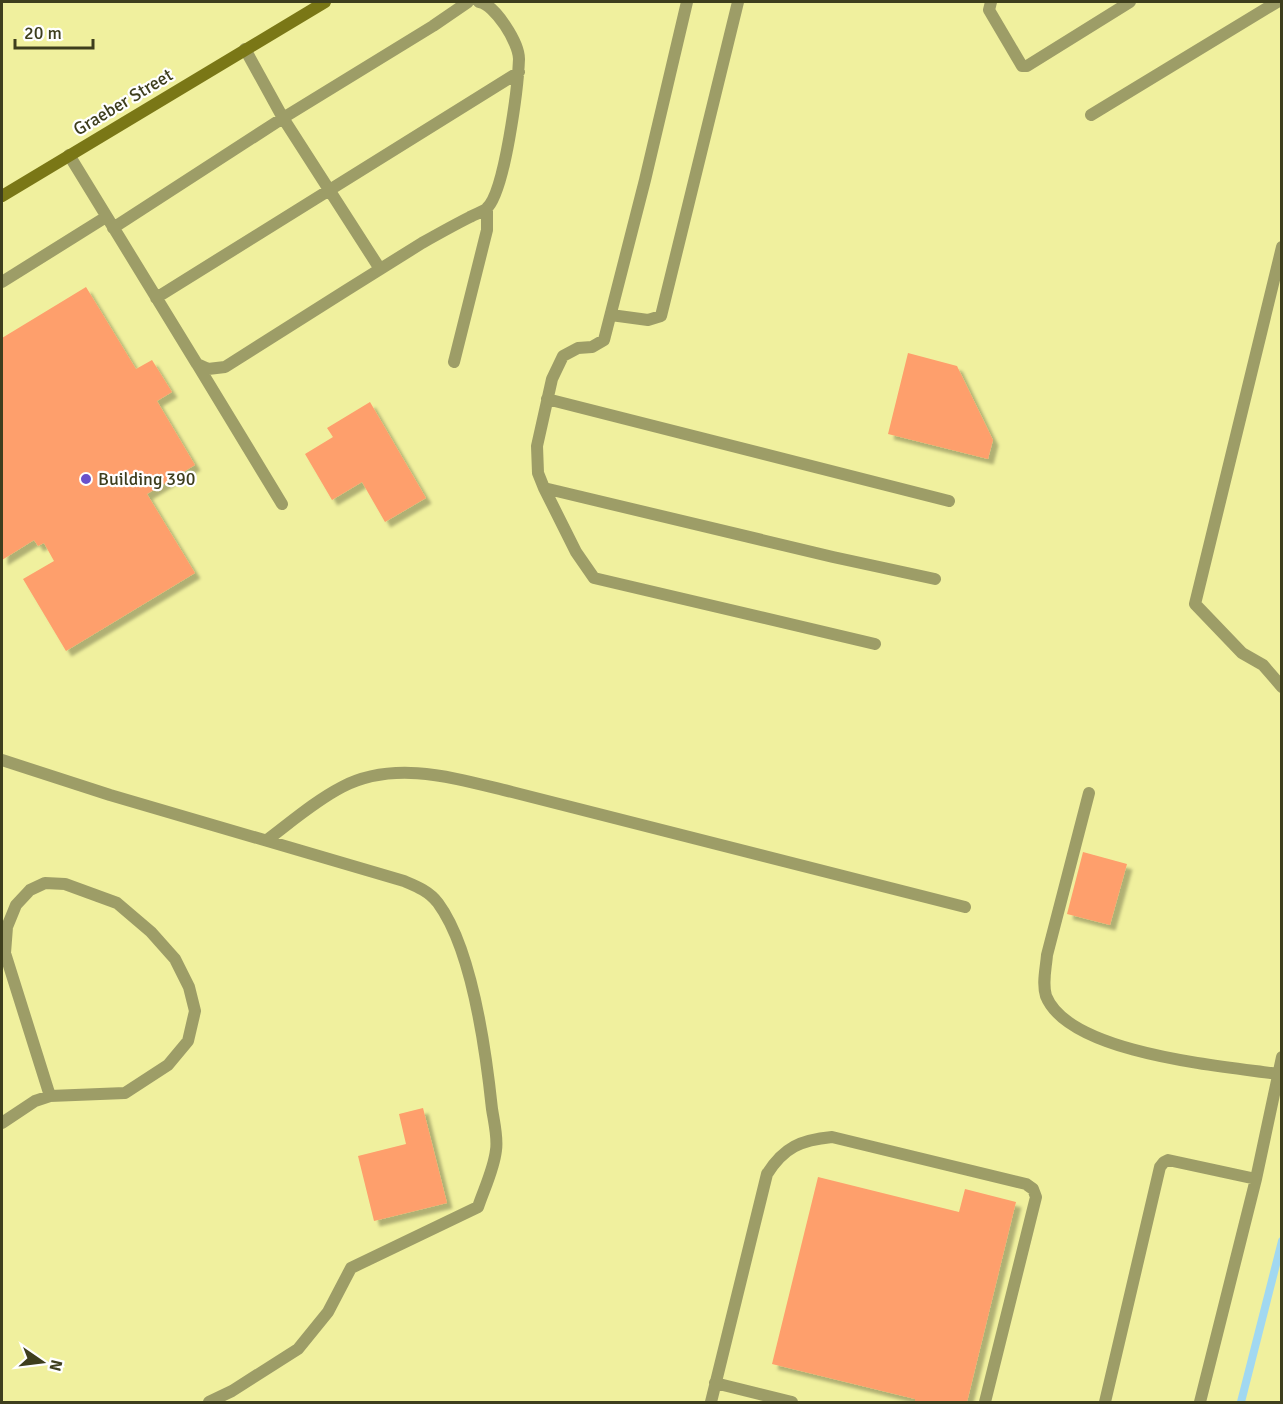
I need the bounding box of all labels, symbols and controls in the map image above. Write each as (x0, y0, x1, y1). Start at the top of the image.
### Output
scale bar (15, 12, 93, 50)
text: 20 m (24, 22, 62, 44)
street label: Graeber Street (69, 64, 177, 140)
place label: Building 390 (98, 468, 196, 490)
marker: Building 390 (79, 472, 93, 486)
north arrow (12, 1332, 72, 1392)
text: N (45, 1358, 67, 1373)

